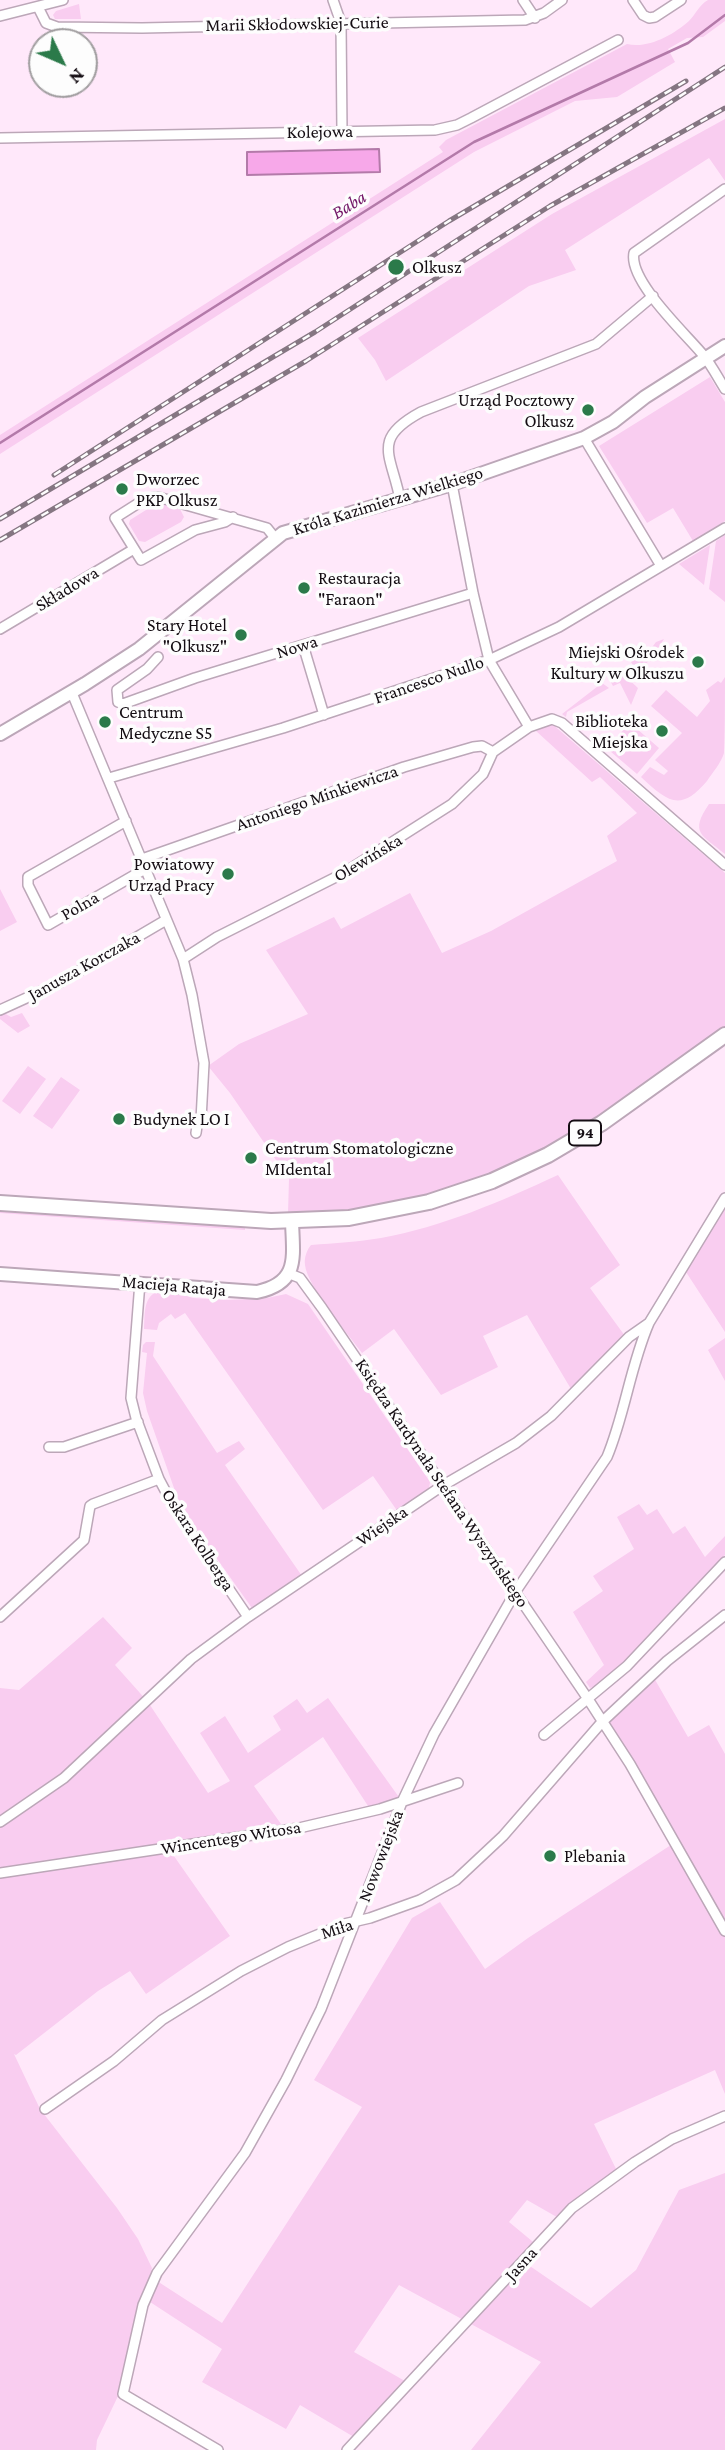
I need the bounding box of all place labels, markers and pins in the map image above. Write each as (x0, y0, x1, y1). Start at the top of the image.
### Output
place label: Olkusz (412, 256, 462, 278)
marker: Olkusz (386, 257, 406, 277)
place label: Urząd Pocztowy Olkusz (458, 389, 574, 432)
marker: Urząd Pocztowy Olkusz (580, 402, 596, 418)
place label: Dworzec PKP Olkusz (136, 468, 217, 510)
marker: Dworzec PKP Olkusz (114, 481, 130, 497)
place label: Restauracja "Faraon" (318, 567, 401, 610)
marker: Restauracja "Faraon" (296, 580, 312, 596)
place label: Stary Hotel "Olkusz" (147, 614, 227, 656)
marker: Stary Hotel "Olkusz" (233, 627, 249, 643)
place label: Miejski Ośrodek Kultury w Olkuszu (550, 641, 684, 684)
marker: Miejski Ośrodek Kultury w Olkuszu (690, 654, 706, 670)
place label: Centrum Medyczne S5 (119, 701, 212, 744)
place label: Biblioteka Miejska (575, 710, 648, 752)
marker: Centrum Medyczne S5 (97, 714, 113, 730)
marker: Biblioteka Miejska (654, 723, 670, 739)
place label: Powiatowy Urząd Pracy (128, 853, 214, 896)
marker: Powiatowy Urząd Pracy (220, 866, 236, 882)
place label: Budynek LO I (133, 1108, 230, 1130)
marker: Budynek LO I (111, 1111, 127, 1127)
place label: Centrum Stomatologiczne MIdental (265, 1137, 453, 1180)
marker: Centrum Stomatologiczne MIdental (243, 1150, 259, 1166)
place label: Plebania (564, 1845, 626, 1867)
marker: Plebania (542, 1848, 558, 1864)

